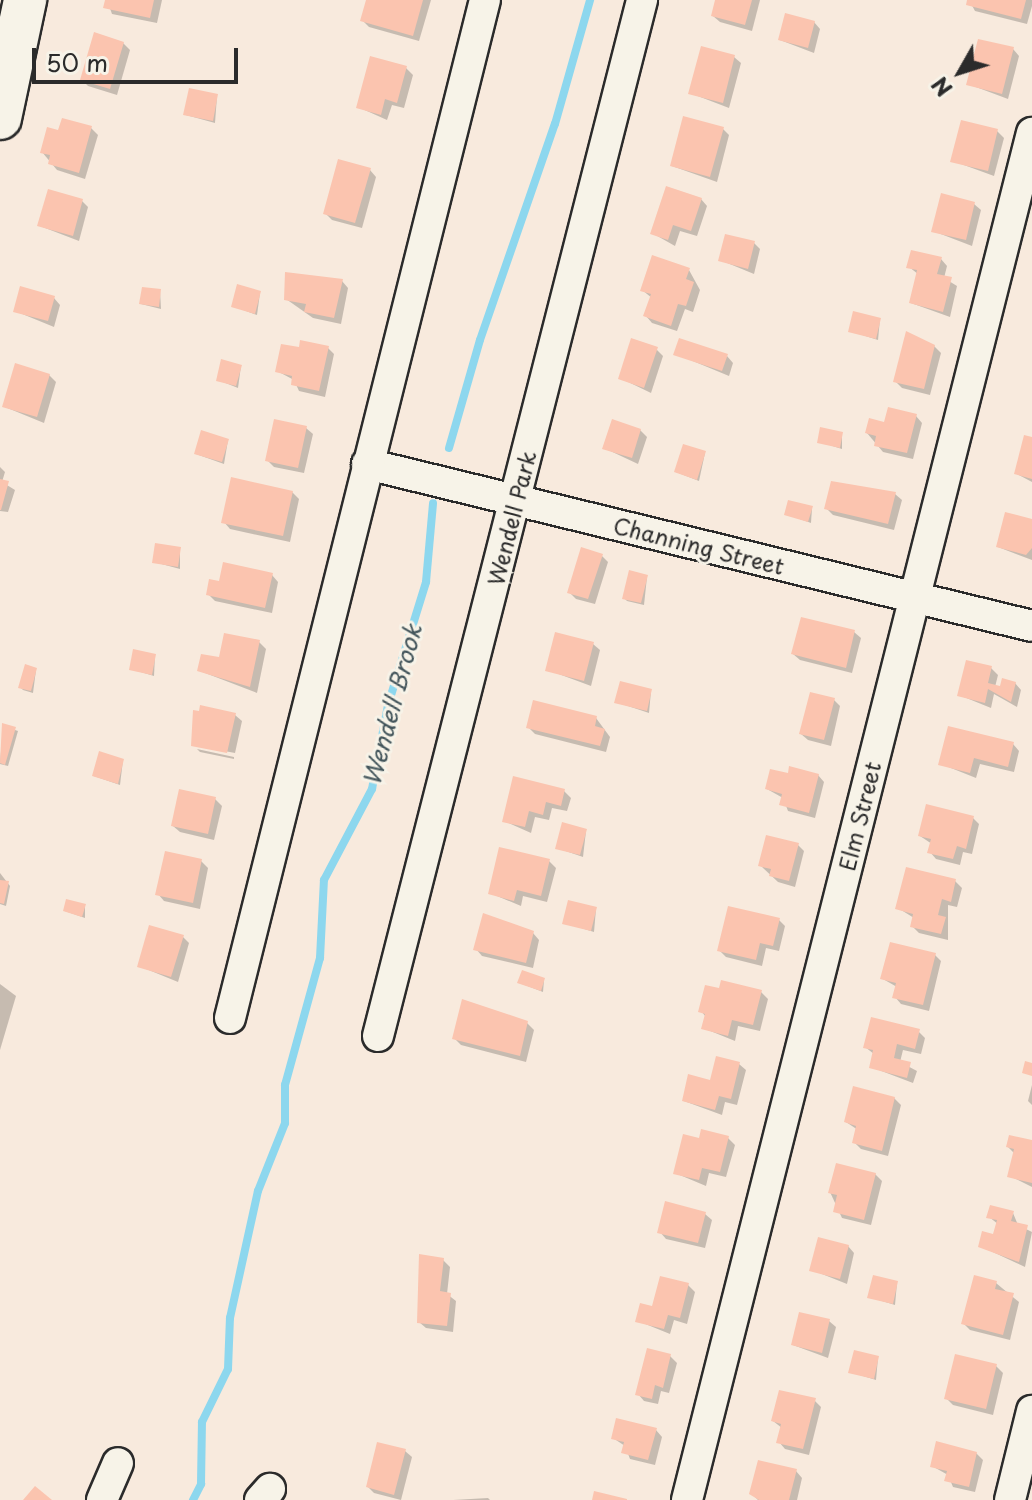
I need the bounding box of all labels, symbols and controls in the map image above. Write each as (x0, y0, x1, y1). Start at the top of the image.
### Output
scale bar (36, 32, 242, 82)
north arrow (920, 32, 1000, 112)
text: 50 m (46, 44, 108, 80)
text: N (923, 70, 959, 105)
street label: Wendell Park (481, 448, 541, 588)
street label: Channing Street (611, 511, 787, 579)
water label: Wendell Brook (356, 621, 428, 789)
street label: Elm Street (833, 759, 885, 873)

